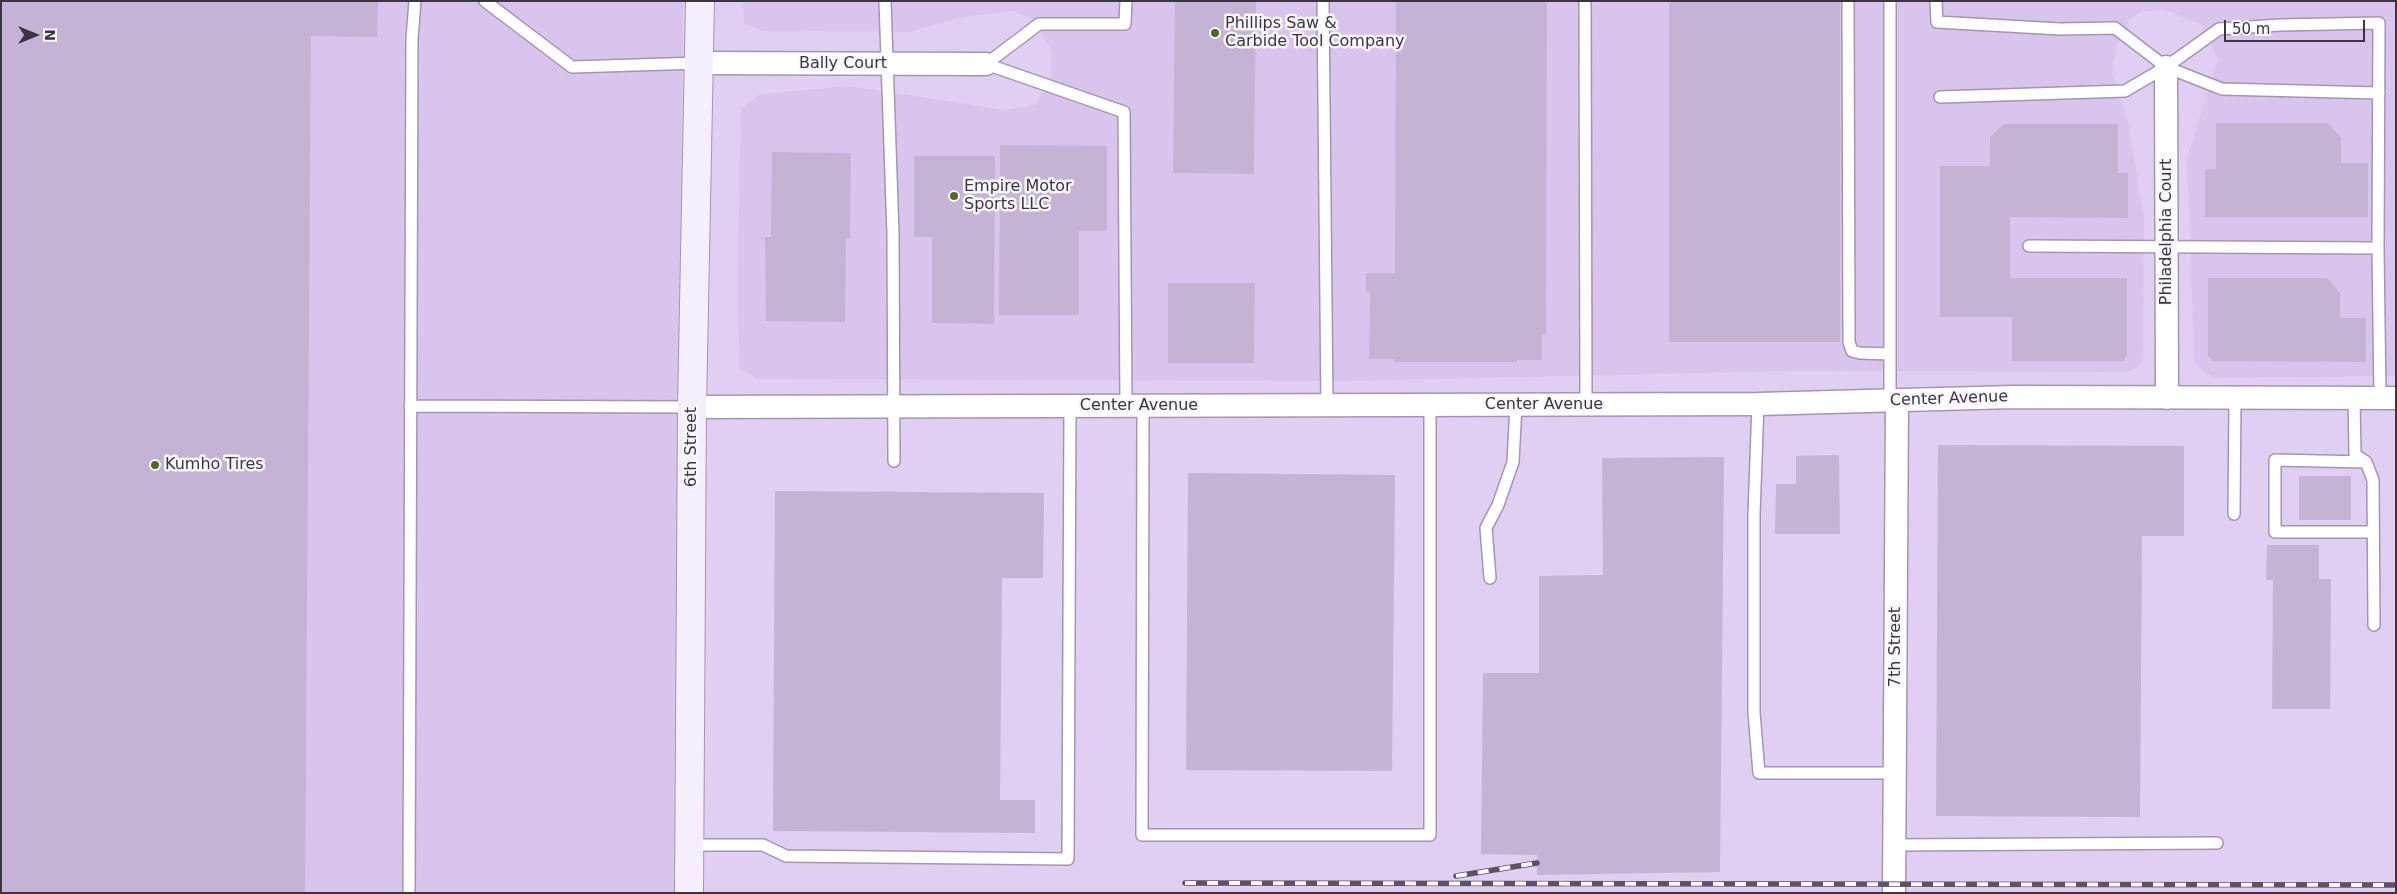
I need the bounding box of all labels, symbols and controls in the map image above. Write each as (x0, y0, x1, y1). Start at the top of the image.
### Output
north arrow (10, 10, 60, 60)
scale bar (2227, 10, 2368, 42)
place label: Phillips Saw & Carbide Tool Company (1225, 14, 1405, 52)
text: 50 m (2232, 20, 2270, 38)
marker: Phillips Saw & Carbide Tool Company (1209, 27, 1221, 39)
text: N (42, 29, 58, 41)
street label: Bally Court (799, 54, 887, 74)
street label: Philadelphia Court (2157, 159, 2177, 305)
place label: Empire Motor Sports LLC (964, 177, 1072, 215)
marker: Empire Motor Sports LLC (948, 190, 960, 202)
street label: Center Avenue (1890, 387, 2008, 411)
street label: Center Avenue (1485, 395, 1603, 415)
street label: Center Avenue (1080, 396, 1198, 416)
street label: 6th Street (682, 407, 702, 487)
place label: Kumho Tires (165, 455, 264, 475)
marker: Kumho Tires (149, 459, 161, 471)
street label: 7th Street (1886, 607, 1906, 687)

